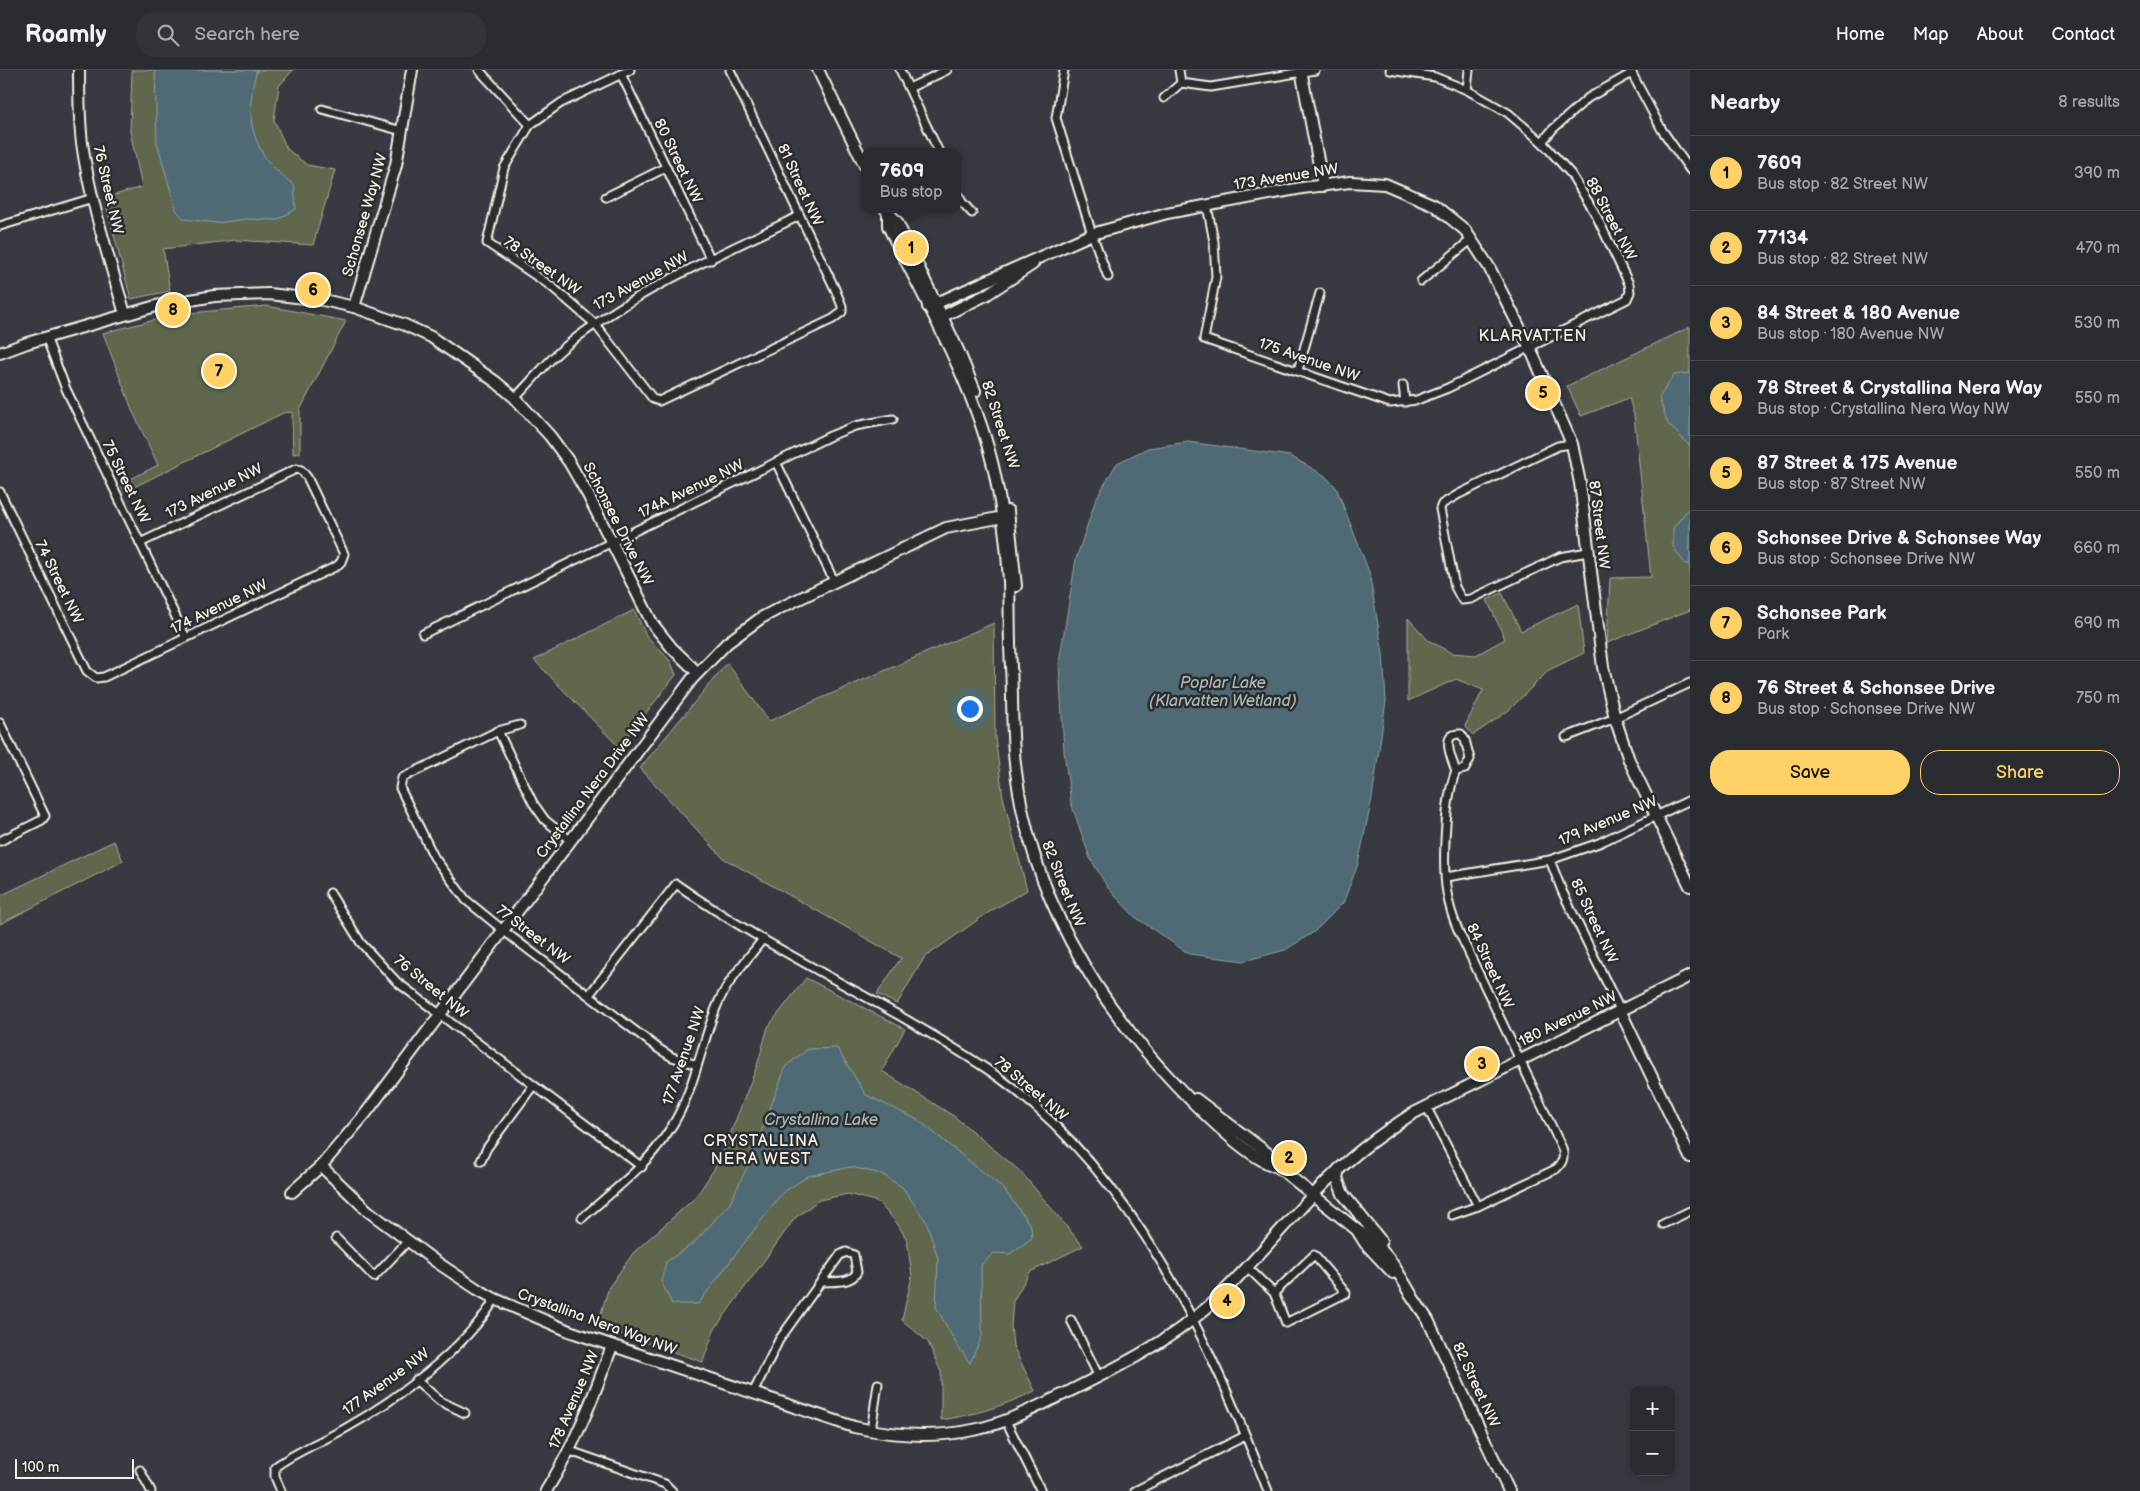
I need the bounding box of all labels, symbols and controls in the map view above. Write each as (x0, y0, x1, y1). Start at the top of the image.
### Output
search box (136, 12, 486, 57)
text: Roamly (25, 20, 106, 49)
icon: search (154, 21, 182, 49)
text: Search here (194, 23, 300, 46)
text: Home (1836, 24, 1885, 45)
text: Map (1913, 24, 1949, 45)
text: About (1977, 24, 2024, 45)
text: Contact (2052, 24, 2115, 45)
text: Nearby (1710, 90, 1780, 115)
text: 8 results (2058, 93, 2120, 112)
street label: 80 Street NW (649, 116, 707, 207)
street label: 81 Street NW (773, 141, 827, 229)
street label: 76 Street NW (89, 144, 128, 237)
popup (861, 148, 961, 213)
street label: Schonsee Way NW (338, 151, 392, 279)
text: 7609 (1757, 152, 1802, 175)
street label: 173 Avenue NW (1232, 159, 1340, 195)
text: 7609 (880, 160, 924, 183)
text: 1 (1723, 164, 1729, 183)
text: 390 m (2074, 164, 2120, 183)
street label: 88 Street NW (1581, 174, 1641, 264)
text: Bus stop · 82 Street NW (1757, 175, 1928, 194)
text: Bus stop (880, 183, 942, 202)
text: 77134 (1757, 227, 1808, 250)
pin: 1 (895, 229, 927, 267)
street label: 78 Street NW (500, 232, 585, 300)
text: 2 (1721, 239, 1731, 258)
text: 470 m (2075, 239, 2120, 258)
street label: 173 Avenue NW (590, 247, 692, 315)
text: Bus stop · 82 Street NW (1757, 250, 1928, 269)
pin: 6 (297, 271, 329, 309)
pin: 8 (157, 291, 189, 329)
text: 84 Street & 180 Avenue (1757, 302, 1960, 325)
text: 3 (1721, 314, 1731, 333)
text: 530 m (2074, 314, 2120, 333)
text: Bus stop · 180 Avenue NW (1757, 325, 1944, 344)
district label: KLARVATTEN (1478, 327, 1588, 346)
street label: 175 Avenue NW (1256, 334, 1362, 386)
pin: 7 (203, 352, 235, 390)
pin: 5 (1527, 374, 1559, 412)
text: 78 Street & Crystallina Nera Way (1757, 377, 2042, 400)
street label: 82 Street NW (977, 378, 1023, 472)
text: 4 (1721, 389, 1731, 408)
text: 550 m (2075, 389, 2120, 408)
text: Bus stop · Crystallina Nera Way NW (1757, 400, 2010, 419)
street label: 75 Street NW (98, 437, 154, 527)
text: 87 Street & 175 Avenue (1757, 452, 1957, 475)
street label: 174A Avenue NW (635, 455, 747, 523)
street label: 173 Avenue NW (162, 459, 266, 523)
street label: Schonsee Drive NW (579, 459, 657, 589)
text: 5 (1721, 464, 1731, 483)
text: 550 m (2075, 464, 2120, 483)
text: Bus stop · 87 Street NW (1757, 475, 1926, 494)
street label: 87 Street NW (1584, 480, 1614, 571)
text: Schonsee Drive & Schonsee Way (1757, 527, 2041, 550)
street label: 74 Street NW (31, 537, 88, 627)
text: 6 (1721, 539, 1731, 558)
text: 660 m (2073, 539, 2120, 558)
text: Bus stop · Schonsee Drive NW (1757, 550, 1975, 569)
street label: 174 Avenue NW (167, 575, 271, 639)
text: Schonsee Park (1757, 602, 1887, 625)
text: 7 (1722, 614, 1730, 633)
text: 690 m (2074, 614, 2120, 633)
text: Park (1757, 625, 1789, 644)
water label: Poplar Lake (Klarvatten Wetland) (1149, 674, 1297, 711)
text: 76 Street & Schonsee Drive (1757, 677, 1995, 700)
text: 8 (1721, 689, 1731, 708)
text: 750 m (2076, 689, 2120, 708)
your location (957, 696, 983, 722)
text: Bus stop · Schonsee Drive NW (1757, 700, 1975, 719)
street label: Crystallina Nera Drive NW (532, 709, 654, 862)
button: Save (1710, 750, 1910, 795)
button: Share (1920, 750, 2120, 795)
street label: 179 Avenue NW (1556, 792, 1661, 850)
street label: 82 Street NW (1037, 838, 1089, 930)
street label: 85 Street NW (1566, 876, 1622, 967)
street label: 77 Street NW (492, 901, 574, 969)
street label: 84 Street NW (1462, 920, 1518, 1012)
street label: 76 Street NW (390, 951, 472, 1023)
street label: 180 Avenue NW (1516, 987, 1620, 1051)
street label: 177 Avenue NW (658, 1004, 710, 1108)
pin: 3 (1466, 1045, 1498, 1083)
street label: 78 Street NW (990, 1053, 1072, 1125)
water label: Crystallina Lake (764, 1111, 878, 1130)
district label: CRYSTALLINA NERA WEST (703, 1132, 819, 1169)
pin: 2 (1273, 1139, 1305, 1177)
pin: 4 (1211, 1282, 1243, 1320)
street label: Crystallina Nera Way NW (515, 1284, 680, 1360)
street label: 82 Street NW (1448, 1339, 1504, 1431)
street label: 177 Avenue NW (339, 1344, 434, 1420)
street label: 178 Avenue NW (545, 1347, 603, 1452)
map controls (1630, 1386, 1675, 1476)
button: + (1630, 1386, 1675, 1431)
button: − (1630, 1431, 1675, 1476)
scale bar (15, 1456, 134, 1479)
text: 100 m (22, 1459, 59, 1476)

